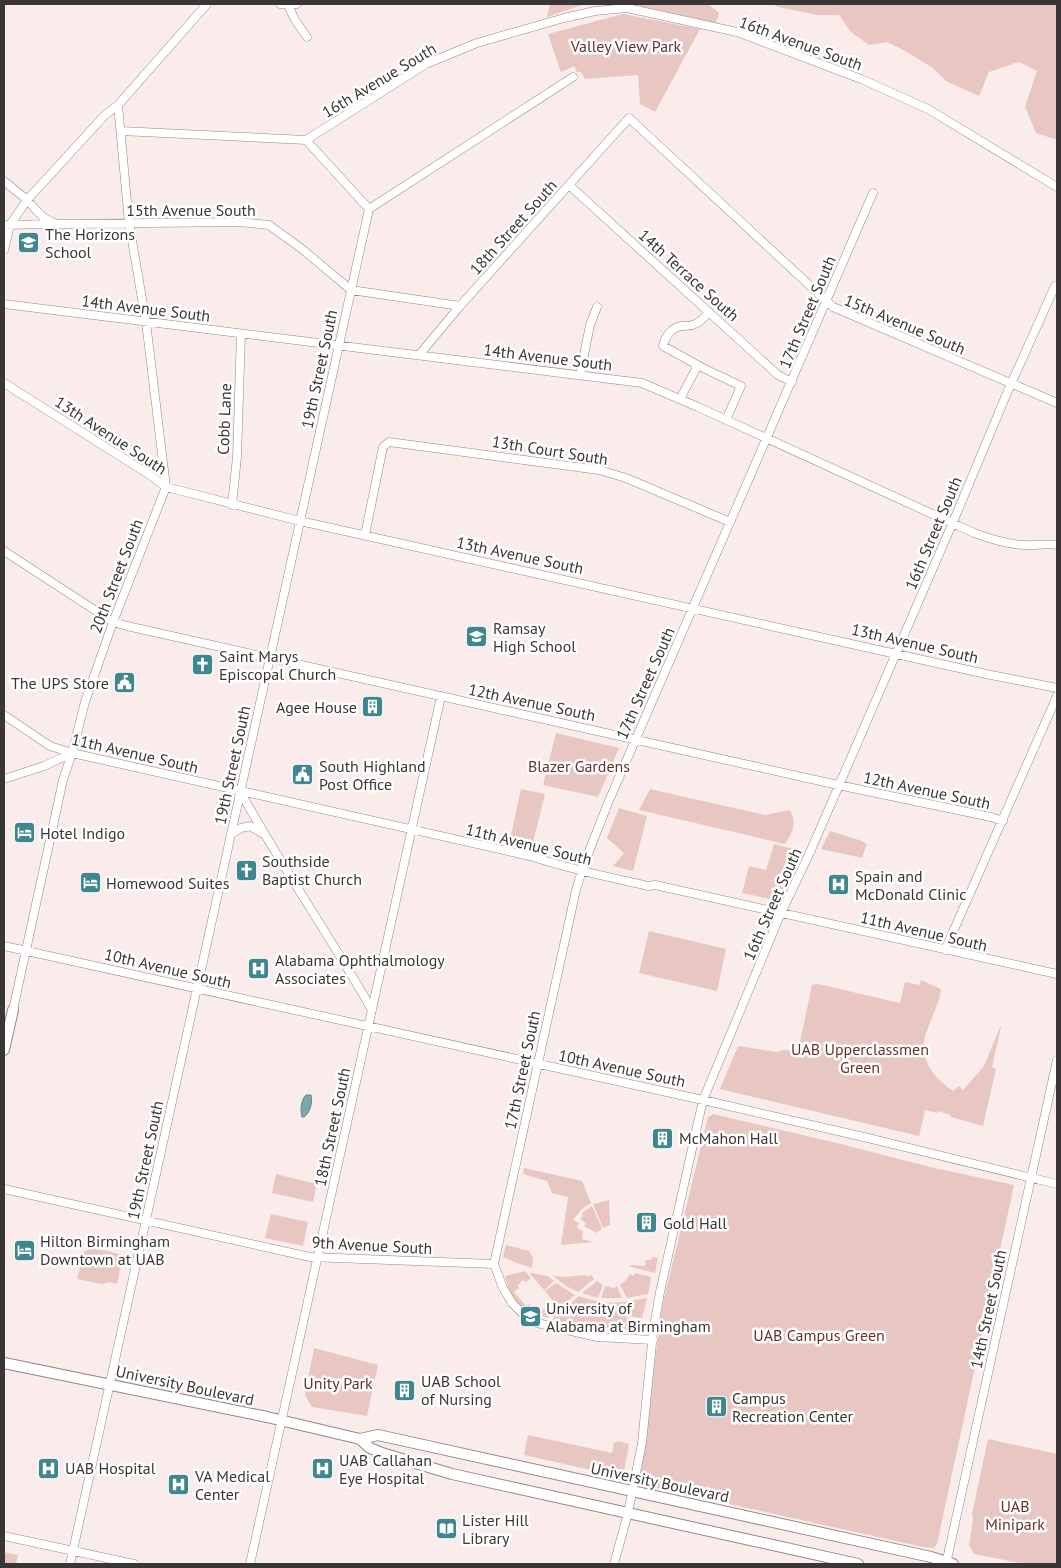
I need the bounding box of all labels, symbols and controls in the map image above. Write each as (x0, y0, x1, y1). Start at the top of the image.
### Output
street label: 16th Avenue South (737, 11, 865, 75)
park label: Valley View Park (570, 36, 682, 56)
street label: 16th Avenue South (318, 38, 440, 122)
street label: 18th Street South (465, 175, 561, 279)
street label: 15th Avenue South (126, 200, 256, 220)
place label: The Horizons School (45, 224, 135, 262)
street label: 14th Terrace South (635, 225, 743, 325)
school or university icon: The Horizons School (17, 231, 41, 255)
street label: 17th Street South (774, 253, 840, 371)
street label: 15th Avenue South (841, 289, 969, 359)
street label: 14th Avenue South (81, 290, 211, 326)
street label: 19th Street South (297, 308, 341, 430)
street label: 14th Avenue South (483, 339, 613, 375)
street label: Cobb Lane (213, 383, 235, 455)
street label: 13th Avenue South (51, 391, 171, 479)
street label: 13th Court South (491, 431, 609, 469)
street label: 16th Street South (900, 473, 966, 593)
street label: 20th Street South (85, 516, 147, 636)
street label: 13th Avenue South (455, 532, 585, 578)
place label: Ramsay High School (493, 618, 576, 656)
street label: 13th Avenue South (850, 619, 980, 667)
street label: 17th Street South (611, 624, 679, 742)
school or university icon: Ramsay High School (465, 625, 489, 649)
place label: Saint Marys Episcopal Church (219, 646, 336, 684)
church icon: Saint Marys Episcopal Church (191, 653, 215, 677)
public building icon: The UPS Store (113, 671, 137, 695)
place label: The UPS Store (11, 673, 109, 693)
street label: 12th Avenue South (467, 679, 597, 725)
building icon: Agee House (361, 695, 385, 719)
place label: Agee House (276, 697, 357, 717)
street label: 19th Street South (210, 704, 254, 826)
street label: 11th Avenue South (70, 729, 200, 777)
place label: South Highland Post Office (319, 756, 426, 794)
park label: Blazer Gardens (528, 756, 630, 776)
public building icon: South Highland Post Office (291, 763, 315, 787)
street label: 12th Avenue South (862, 767, 992, 813)
street label: 11th Avenue South (464, 819, 594, 869)
hotel icon: Hotel Indigo (12, 821, 36, 845)
place label: Hotel Indigo (40, 823, 125, 843)
street label: 16th Street South (738, 845, 806, 963)
place label: Southside Baptist Church (262, 851, 362, 889)
church icon: Southside Baptist Church (234, 858, 258, 882)
place label: Spain and McDonald Clinic (855, 866, 967, 904)
hotel icon: Homewood Suites (78, 871, 102, 895)
place label: Homewood Suites (106, 873, 230, 893)
hospital icon: Spain and McDonald Clinic (827, 873, 851, 897)
street label: 11th Avenue South (859, 907, 989, 955)
street label: 10th Avenue South (103, 944, 233, 992)
place label: Alabama Ophthalmology Associates (275, 950, 445, 988)
hospital icon: Alabama Ophthalmology Associates (247, 957, 271, 981)
street label: 17th Street South (500, 1009, 544, 1131)
park label: UAB Upperclassmen Green (791, 1039, 929, 1077)
street label: 10th Avenue South (557, 1045, 687, 1091)
street label: 18th Street South (310, 1066, 354, 1188)
street label: 19th Street South (123, 1099, 167, 1221)
building icon: McMahon Hall (651, 1126, 675, 1150)
place label: McMahon Hall (679, 1128, 778, 1148)
building icon: Gold Hall (635, 1211, 659, 1235)
place label: Gold Hall (663, 1213, 727, 1233)
place label: Hilton Birmingham Downtown at UAB (40, 1231, 170, 1269)
street label: 9th Avenue South (311, 1232, 433, 1258)
hotel icon: Hilton Birmingham Downtown at UAB (12, 1238, 36, 1262)
street label: 14th Street South (966, 1248, 1010, 1370)
place label: University of Alabama at Birmingham (546, 1298, 711, 1336)
school or university icon: University of Alabama at Birmingham (518, 1305, 542, 1329)
park label: UAB Campus Green (753, 1325, 885, 1345)
street label: University Boulevard (114, 1361, 256, 1409)
place label: UAB School of Nursing (421, 1371, 501, 1409)
park label: Unity Park (303, 1373, 373, 1393)
building icon: UAB School of Nursing (393, 1378, 417, 1402)
place label: Campus Recreation Center (732, 1388, 854, 1426)
building icon: Campus Recreation Center (704, 1395, 728, 1419)
place label: UAB Callahan Eye Hospital (339, 1450, 432, 1488)
hospital icon: UAB Hospital (37, 1456, 61, 1480)
hospital icon: UAB Callahan Eye Hospital (311, 1457, 335, 1481)
place label: UAB Hospital (65, 1458, 156, 1478)
street label: University Boulevard (589, 1458, 731, 1506)
place label: VA Medical Center (194, 1466, 270, 1504)
hospital icon: VA Medical Center (167, 1473, 191, 1497)
park label: UAB Minipark (985, 1496, 1045, 1534)
place label: Lister Hill Library (462, 1510, 529, 1548)
library icon: Lister Hill Library (434, 1517, 458, 1541)

